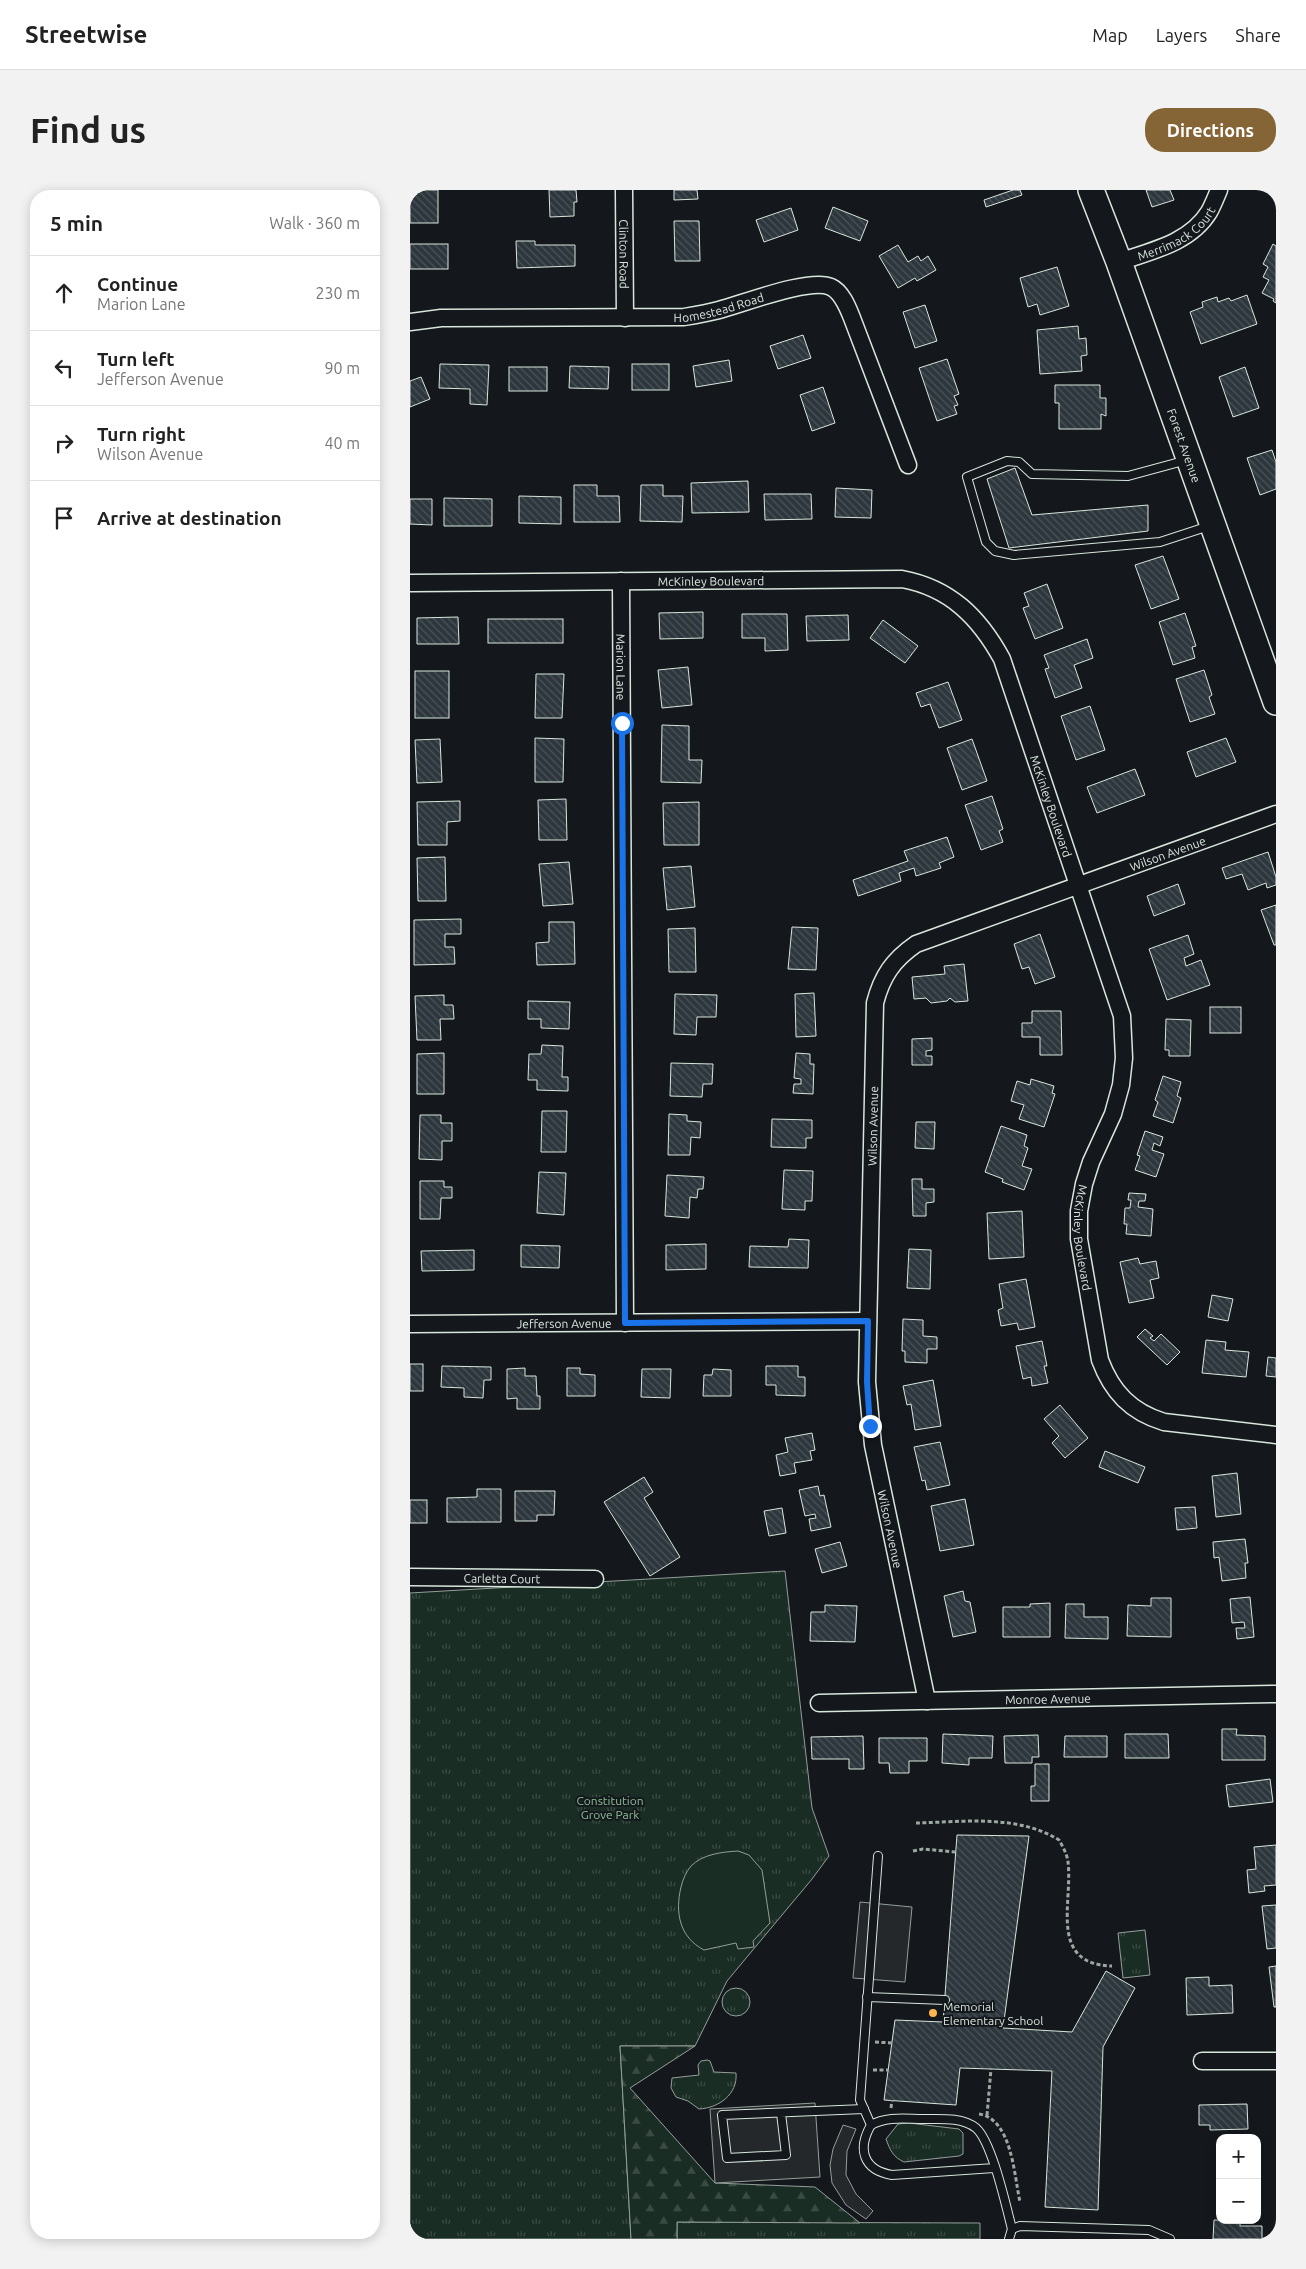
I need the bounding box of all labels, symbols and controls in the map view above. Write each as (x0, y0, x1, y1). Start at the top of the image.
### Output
text: Streetwise (25, 21, 147, 48)
text: Map (1092, 25, 1128, 45)
text: Layers (1156, 25, 1207, 45)
text: Share (1235, 25, 1281, 45)
button: Directions (1145, 108, 1276, 152)
text: Find us (30, 110, 146, 150)
street label: Merrimack Court (1136, 204, 1217, 262)
text: 5 min (50, 211, 103, 235)
text: Walk · 360 m (269, 214, 360, 232)
street label: Clinton Road (618, 219, 631, 289)
text: Continue (97, 273, 178, 295)
icon: ahead (50, 279, 78, 307)
text: 230 m (315, 284, 360, 302)
street label: Homestead Road (673, 290, 765, 324)
text: Marion Lane (97, 295, 186, 313)
text: Turn left (97, 348, 175, 370)
icon: left (50, 354, 78, 382)
text: 90 m (324, 359, 360, 377)
text: Jefferson Avenue (97, 370, 224, 388)
street label: Forest Avenue (1165, 407, 1204, 484)
text: Turn right (97, 423, 185, 445)
icon: right (50, 429, 78, 457)
text: 40 m (324, 434, 360, 452)
text: Wilson Avenue (97, 445, 203, 463)
icon: arrive (50, 504, 78, 532)
text: Arrive at destination (97, 507, 282, 529)
street label: McKinley Boulevard (658, 574, 764, 587)
street label: Marion Lane (615, 634, 628, 700)
route start (611, 712, 634, 735)
street label: McKinley Boulevard (1028, 753, 1075, 859)
street label: Wilson Avenue (1128, 834, 1207, 873)
street label: Wilson Avenue (865, 1086, 880, 1166)
street label: McKinley Boulevard (1072, 1184, 1094, 1292)
street label: Jefferson Avenue (516, 1316, 612, 1330)
route end (859, 1415, 882, 1438)
street label: Wilson Avenue (875, 1489, 905, 1569)
street label: Carletta Court (464, 1571, 541, 1585)
street label: Monroe Avenue (1005, 1691, 1091, 1706)
park label: Constitution Grove Park (576, 1794, 644, 1821)
place label: Memorial Elementary School (943, 2000, 1043, 2027)
marker: Memorial Elementary School (927, 2007, 939, 2019)
map controls (1216, 2134, 1261, 2224)
button: + (1216, 2134, 1261, 2179)
button: − (1216, 2179, 1261, 2224)

